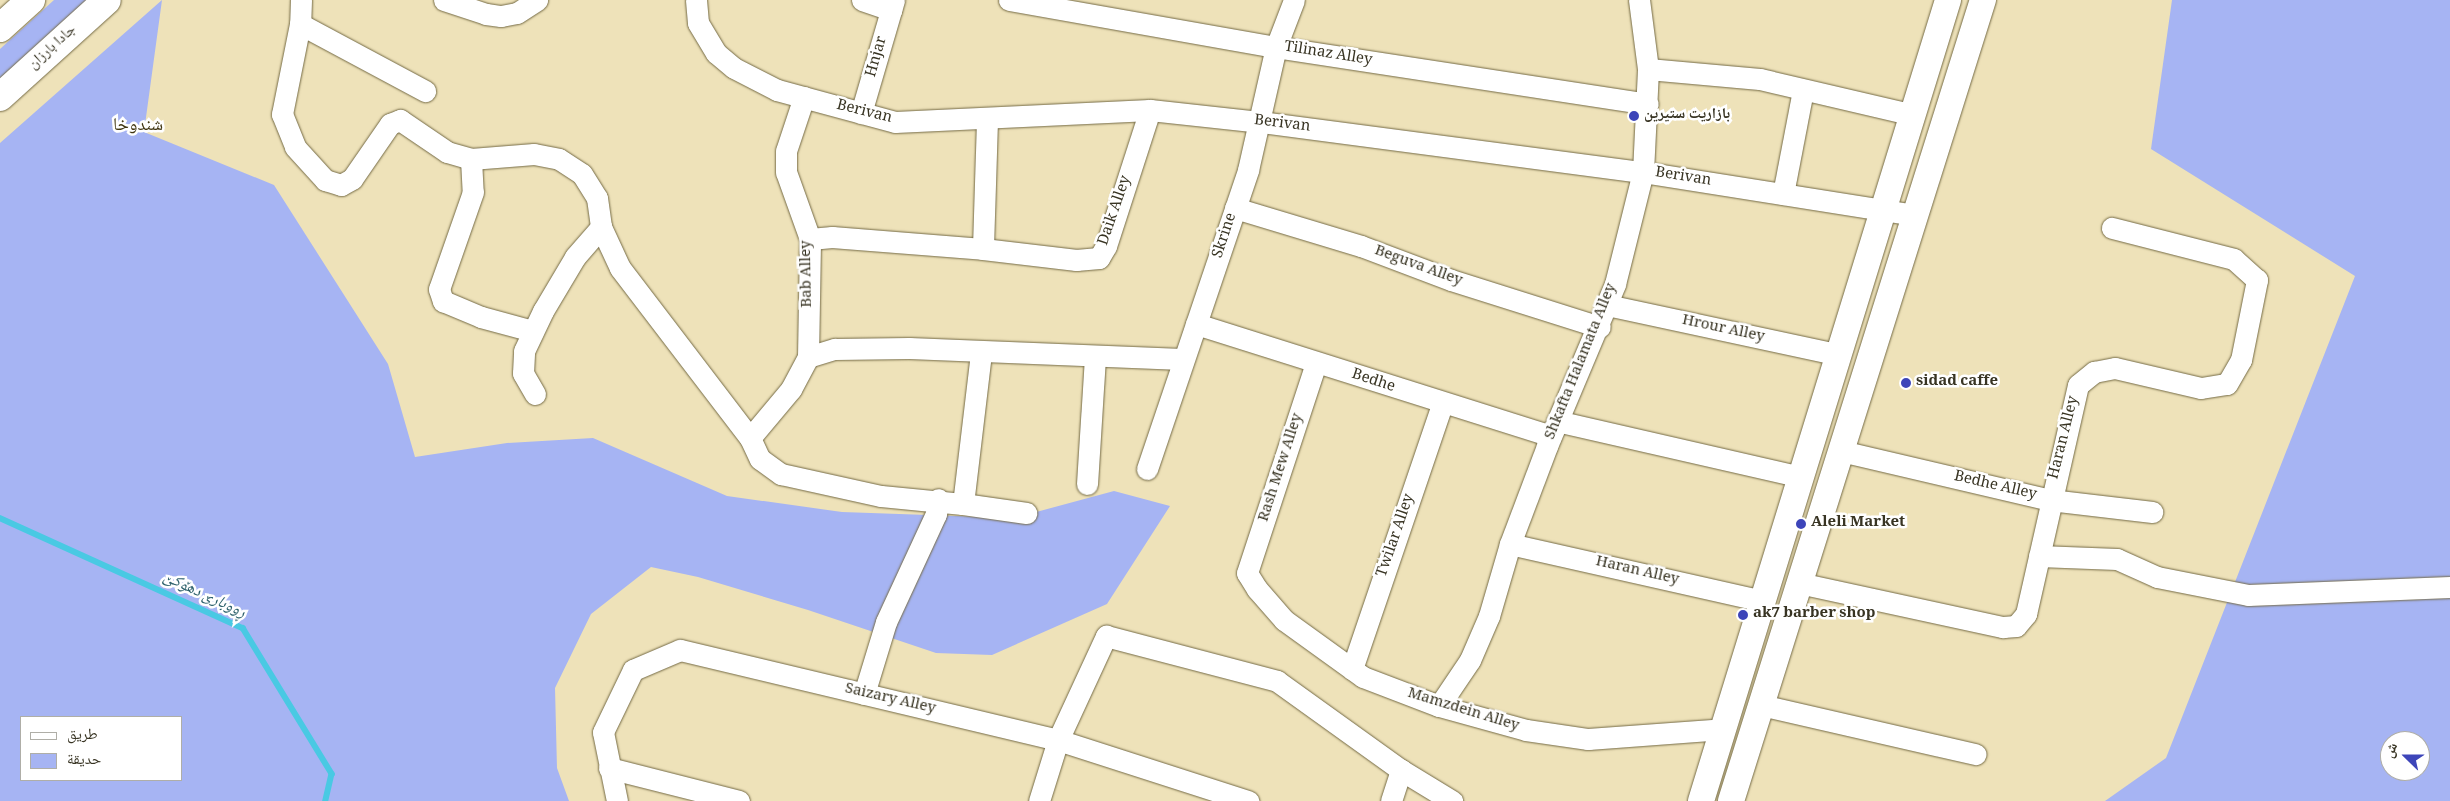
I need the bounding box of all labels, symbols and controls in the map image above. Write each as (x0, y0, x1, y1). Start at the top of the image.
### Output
street label: جادا بارزان (25, 22, 81, 74)
street label: Hnjar (864, 35, 892, 79)
street label: Tilinaz Alley (1283, 39, 1373, 71)
street label: Berivan (834, 97, 894, 129)
place label: بازاريت ستيرين (1644, 107, 1730, 125)
marker: بازاريت ستيرين (1628, 110, 1640, 122)
street label: Berivan (1253, 113, 1311, 137)
district label: شندوخا (113, 115, 163, 137)
street label: Berivan (1654, 165, 1712, 191)
street label: Daik Alley (1096, 174, 1136, 248)
street label: Skrine (1210, 211, 1242, 261)
street label: Bab Alley (798, 240, 818, 308)
street label: Beguva Alley (1372, 243, 1464, 291)
street label: Shkafta Halamata Alley (1542, 281, 1622, 443)
street label: Hrour Alley (1680, 312, 1766, 348)
street label: Bedhe (1349, 367, 1397, 397)
place label: sidad caffe (1916, 374, 1998, 392)
marker: sidad caffe (1900, 377, 1912, 389)
street label: Haran Alley (2046, 395, 2084, 481)
street label: Rash Mew Alley (1256, 412, 1308, 524)
street label: Bedhe Alley (1952, 469, 2038, 505)
street label: Twilar Alley (1374, 492, 1420, 580)
place label: Aleli Market (1811, 515, 1905, 533)
marker: Aleli Market (1795, 518, 1807, 530)
street label: Haran Alley (1594, 554, 1680, 590)
water label: ڕووبارێ دهۆكێ (160, 568, 248, 624)
place label: ak7 barber shop (1753, 606, 1875, 624)
marker: ak7 barber shop (1737, 609, 1749, 621)
street label: Saizary Alley (843, 681, 937, 719)
street label: Mamzdein Alley (1405, 685, 1521, 737)
legend (20, 716, 182, 781)
text: طريق (67, 723, 98, 749)
north arrow (2380, 731, 2430, 781)
text: ش (2378, 739, 2406, 762)
text: حديقة (67, 748, 101, 774)

